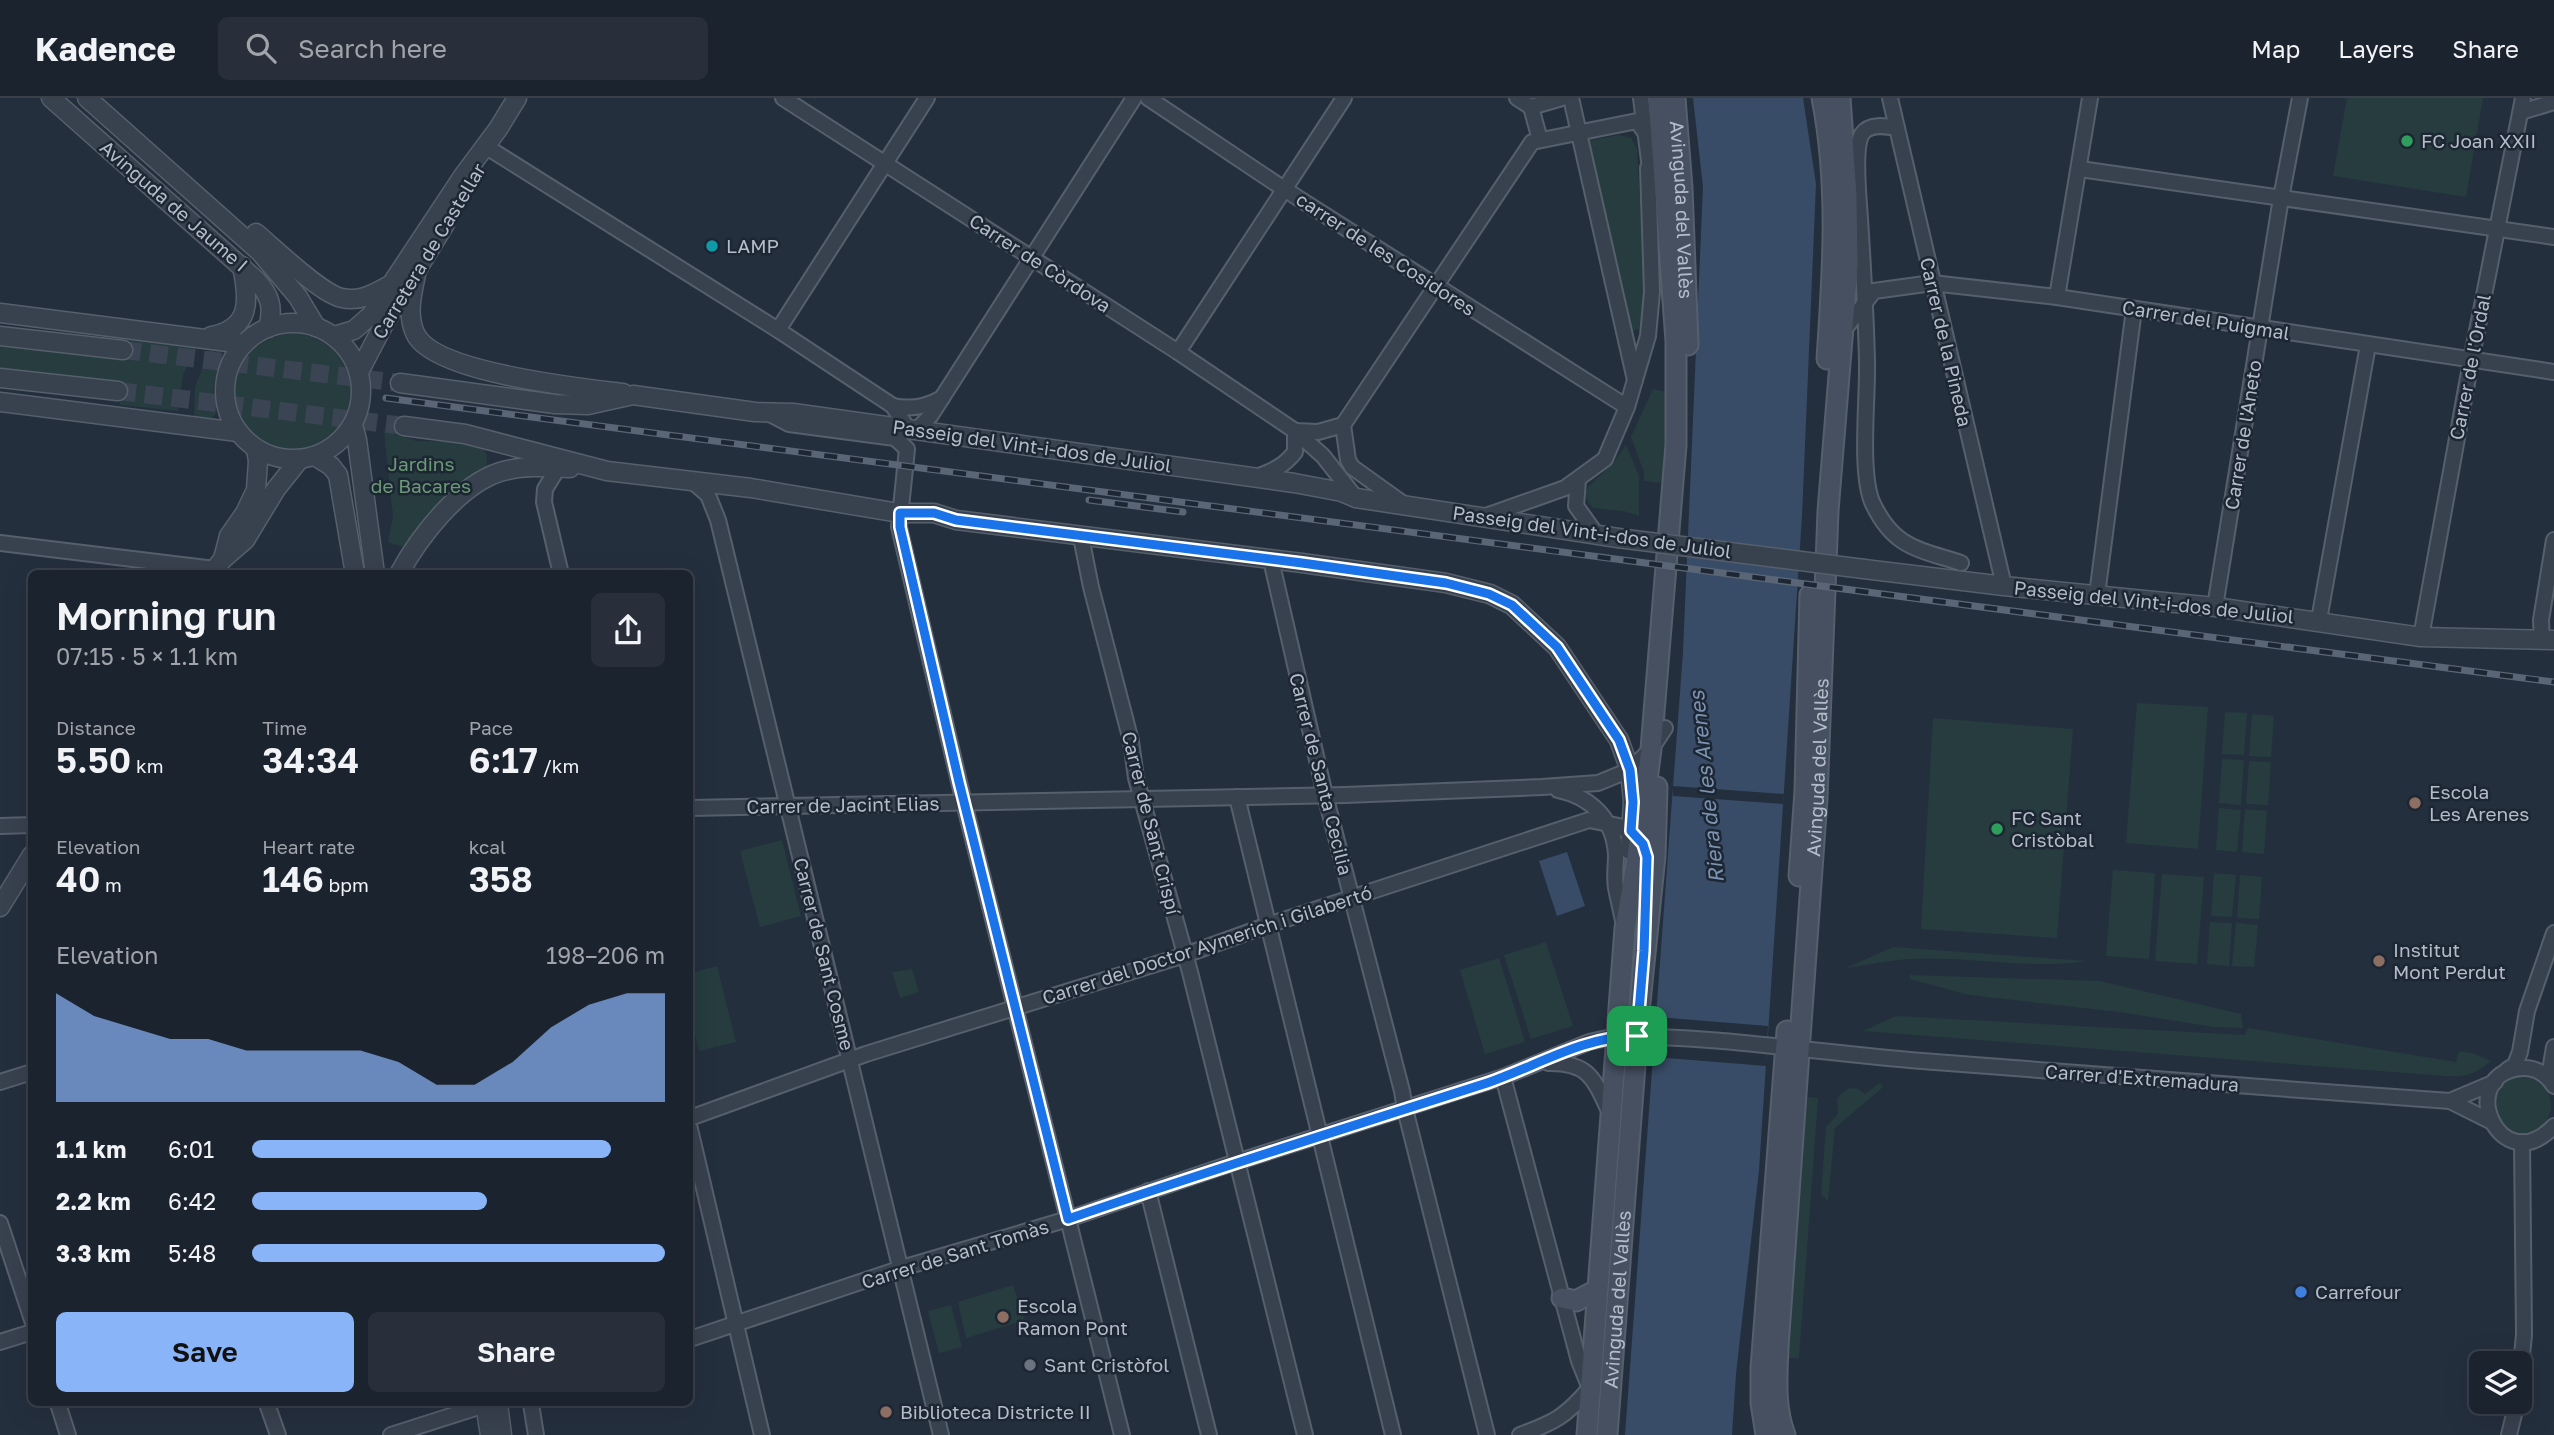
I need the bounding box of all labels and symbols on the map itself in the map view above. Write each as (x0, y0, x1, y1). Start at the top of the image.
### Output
street label: Avinguda del Vallès (1666, 120, 1698, 299)
place label: FC Joan XXII (2421, 129, 2536, 152)
marker: FC Joan XXII (2399, 133, 2415, 149)
street label: Avinguda de Jaume I (96, 135, 253, 276)
street label: Carretera de Castellar (367, 158, 490, 343)
street label: carrer de les Cosidores (1292, 187, 1480, 320)
street label: Carrer de Còrdova (965, 208, 1115, 317)
place label: LAMP (726, 234, 779, 257)
marker: LAMP (704, 238, 720, 254)
street label: Carrer de la Pineda (1916, 255, 1977, 429)
street label: Carrer de l'Ordal (2444, 292, 2495, 442)
street label: Carrer del Puigmal (2121, 295, 2292, 344)
street label: Carrer de l'Aneto (2219, 358, 2266, 511)
street label: Passeig del Vint-i-dos de Juliol (891, 415, 1173, 476)
park label: Jardins de Bacares (371, 452, 471, 497)
street label: Passeig del Vint-i-dos de Juliol (1451, 501, 1733, 562)
street label: Passeig del Vint-i-dos de Juliol (2013, 575, 2295, 628)
street label: Carrer de Santa Cecilia (1285, 670, 1358, 877)
street label: Avinguda del Vallès (1801, 678, 1833, 857)
water label: Riera de les Arenes (1683, 689, 1729, 884)
street label: Carrer de Sant Crispí (1118, 729, 1186, 919)
place label: Escola Les Arenes (2429, 780, 2529, 825)
street label: Carrer de Jacint Elias (746, 791, 940, 818)
marker: Escola Les Arenes (2407, 795, 2423, 811)
place label: FC Sant Cristòbal (2011, 806, 2094, 851)
marker: FC Sant Cristòbal (1989, 821, 2005, 837)
street label: Carrer de Sant Cosme (789, 855, 860, 1053)
street label: Carrer del Doctor Aymerich i Gilabertó (1039, 880, 1375, 1009)
place label: Institut Mont Perdut (2393, 938, 2506, 983)
marker: Institut Mont Perdut (2371, 953, 2387, 969)
pin (1607, 1006, 1667, 1066)
street label: Carrer d'Extremadura (2044, 1059, 2240, 1096)
street label: Avinguda del Vallès (1599, 1210, 1635, 1389)
street label: Carrer de Sant Tomàs (858, 1214, 1051, 1293)
place label: Carrefour (2315, 1280, 2402, 1303)
marker: Carrefour (2293, 1284, 2309, 1300)
place label: Escola Ramon Pont (1017, 1294, 1128, 1339)
marker: Escola Ramon Pont (995, 1309, 1011, 1325)
place label: Sant Cristòfol (1044, 1353, 1169, 1376)
marker: Sant Cristòfol (1022, 1357, 1038, 1373)
place label: Biblioteca Districte II (900, 1400, 1091, 1423)
marker: Biblioteca Districte II (878, 1404, 894, 1420)

